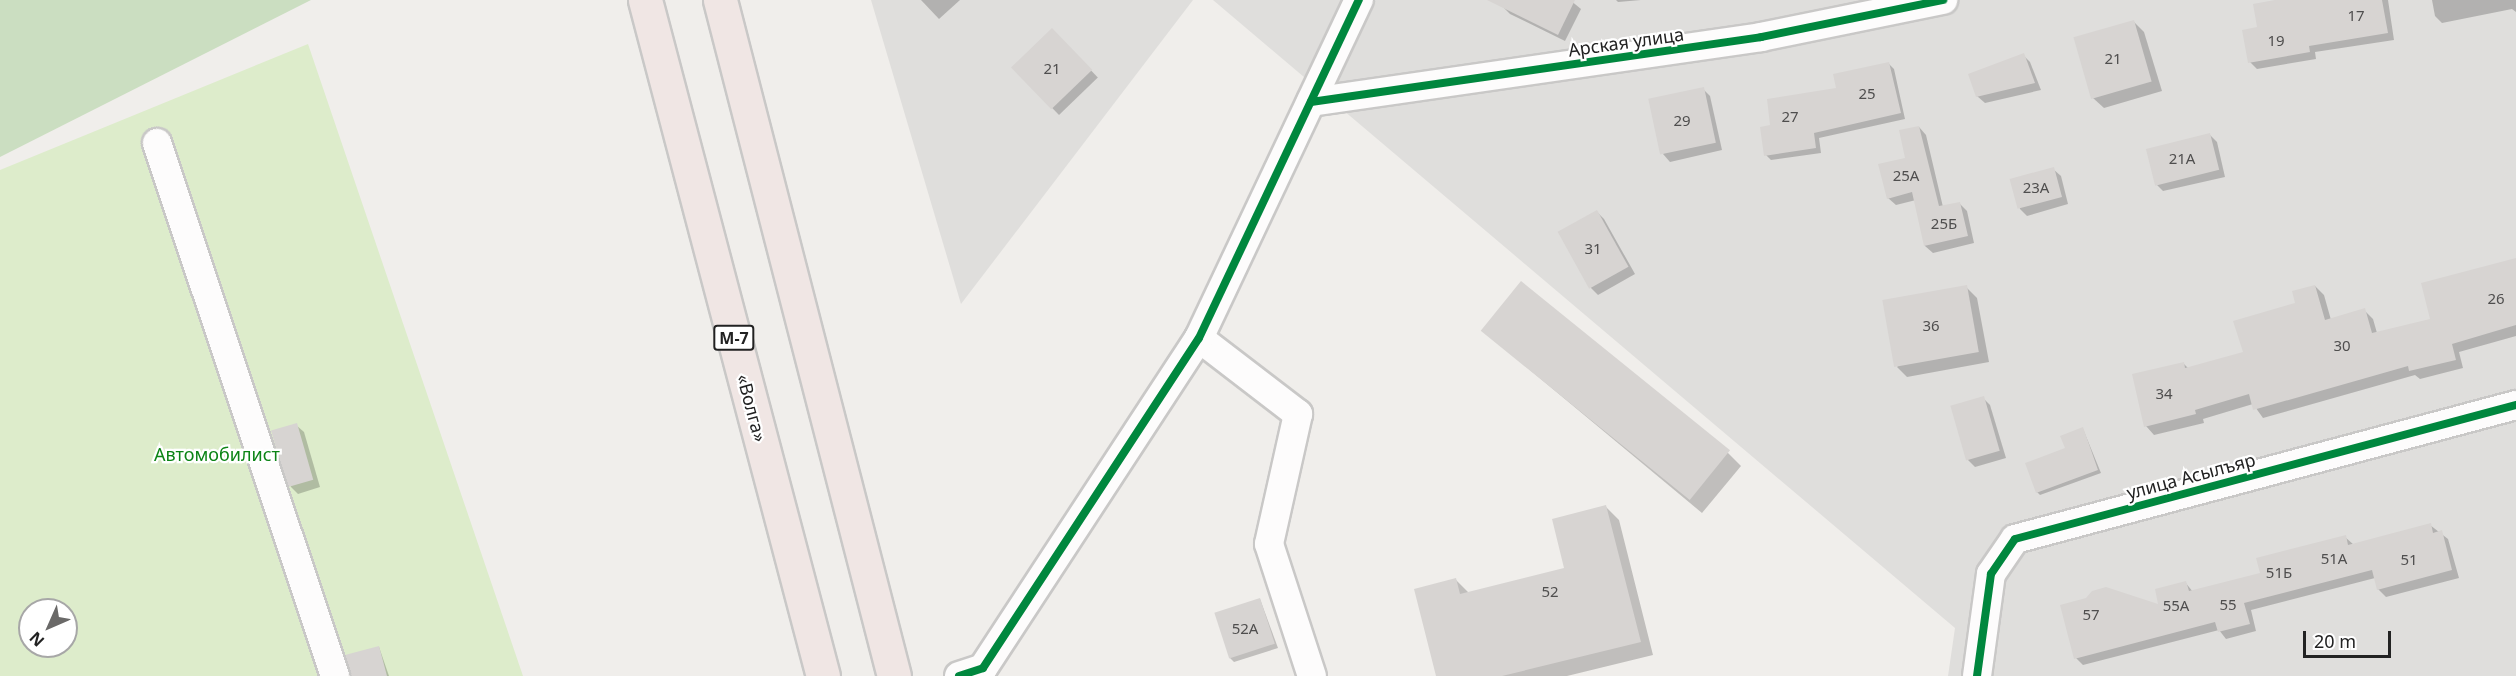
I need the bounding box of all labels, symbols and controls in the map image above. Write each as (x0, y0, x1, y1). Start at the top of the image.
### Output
house number: 17 (2347, 7, 2365, 25)
street label: Арская улица (1567, 23, 1685, 61)
house number: 19 (2267, 32, 2285, 50)
house number: 21 (2104, 50, 2122, 68)
house number: 21 (1043, 60, 1061, 78)
house number: 25 (1858, 85, 1876, 103)
house number: 27 (1781, 108, 1799, 126)
house number: 29 (1673, 112, 1691, 130)
house number: 21А (2169, 150, 2195, 168)
house number: 25А (1893, 167, 1919, 185)
house number: 23А (2023, 179, 2049, 197)
house number: 25Б (1931, 215, 1957, 233)
house number: 31 (1584, 240, 1602, 258)
house number: 26 (2487, 290, 2505, 308)
house number: 36 (1922, 317, 1940, 335)
road number: М-7 (713, 325, 755, 351)
house number: 30 (2333, 337, 2351, 355)
street label: «Волга» (733, 372, 771, 444)
house number: 34 (2155, 385, 2173, 403)
park label: Автомобилист (154, 443, 280, 465)
street label: улица Асылъяр (2124, 448, 2258, 504)
house number: 51А (2321, 550, 2347, 568)
house number: 51 (2400, 551, 2418, 569)
house number: 51Б (2266, 564, 2292, 582)
house number: 52 (1541, 583, 1559, 601)
house number: 55 (2219, 596, 2237, 614)
house number: 55А (2163, 597, 2189, 615)
north arrow (18, 598, 78, 658)
house number: 57 (2082, 606, 2100, 624)
scale bar (2306, 619, 2394, 657)
house number: 52А (1232, 620, 1258, 638)
text: N (24, 627, 49, 652)
text: 20 m (2314, 629, 2356, 653)

